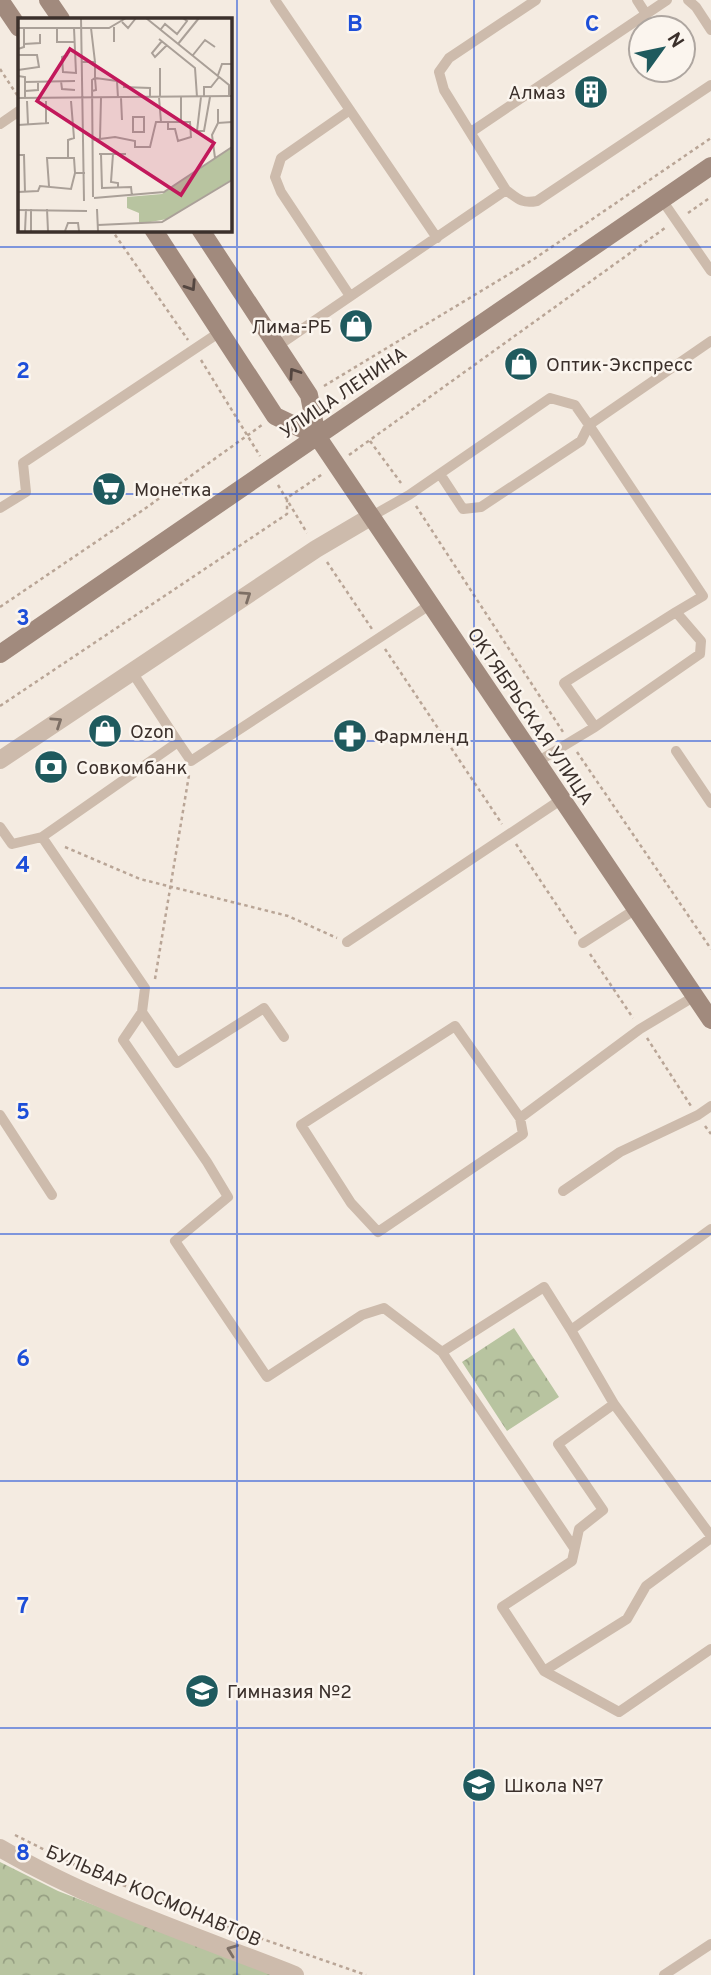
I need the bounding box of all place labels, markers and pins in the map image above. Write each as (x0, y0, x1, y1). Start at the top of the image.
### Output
building icon: Алмаз (572, 73, 610, 111)
place label: Алмаз (508, 82, 566, 106)
shop icon: Лима-РБ (337, 307, 375, 345)
place label: Лима-РБ (251, 316, 332, 340)
shop icon: Оптик-Экспресс (502, 345, 540, 383)
place label: Оптик-Экспресс (546, 354, 693, 378)
supermarket icon: Монетка (90, 470, 128, 508)
place label: Монетка (134, 479, 211, 503)
shop icon: Ozon (86, 712, 124, 750)
pharmacy icon: Фармленд (331, 717, 369, 755)
place label: Ozon (130, 721, 174, 745)
place label: Фармленд (374, 726, 469, 750)
bank icon: Совкомбанк (32, 748, 70, 786)
place label: Совкомбанк (76, 757, 187, 781)
school or university icon: Гимназия №2 (183, 1672, 221, 1710)
place label: Гимназия №2 (227, 1681, 352, 1705)
school or university icon: Школа №7 (460, 1766, 498, 1804)
place label: Школа №7 (504, 1775, 604, 1799)

